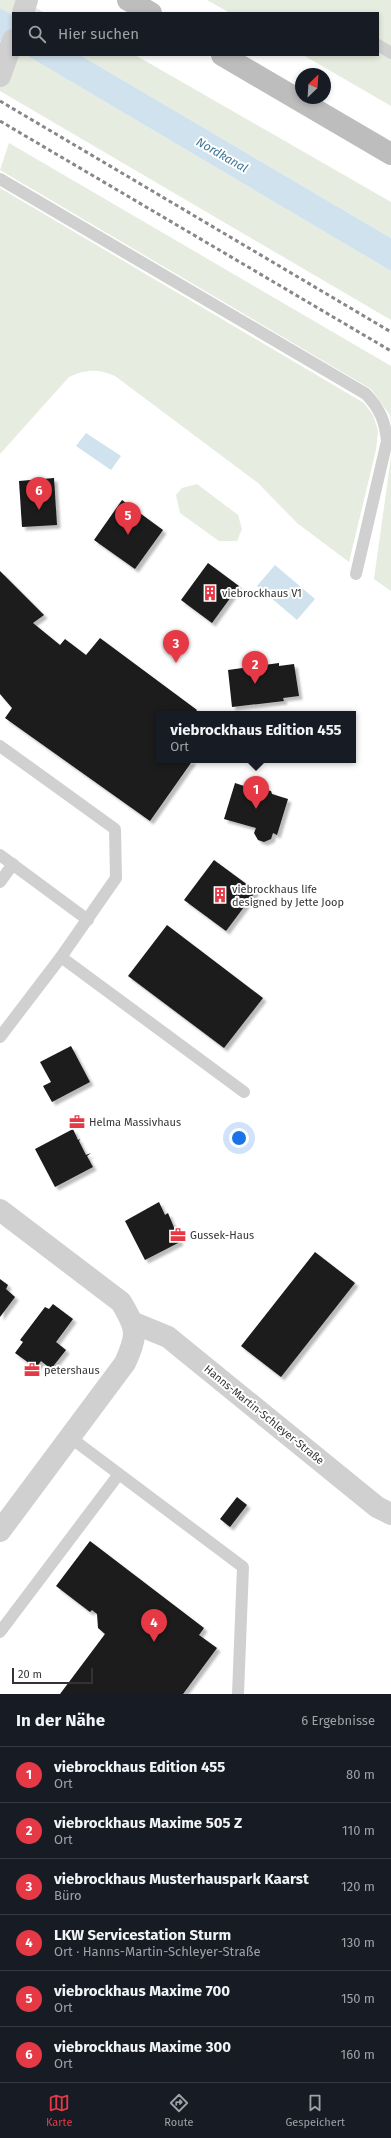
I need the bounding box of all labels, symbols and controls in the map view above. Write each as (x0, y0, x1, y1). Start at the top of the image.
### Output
search box (12, 12, 379, 56)
icon: search (26, 23, 48, 45)
text: Hier suchen (58, 25, 139, 43)
north arrow (295, 68, 331, 104)
water label: Nordkanal (194, 135, 250, 175)
pin: 6 (26, 477, 52, 510)
pin: 5 (115, 502, 141, 535)
building icon: viebrockhaus V1 (201, 584, 219, 602)
place label: viebrockhaus V1 (222, 587, 302, 600)
pin: 3 (163, 630, 189, 663)
pin: 2 (242, 651, 268, 684)
popup (156, 711, 356, 763)
text: viebrockhaus Edition 455 (170, 721, 342, 739)
text: Ort (170, 739, 189, 754)
pin: 1 (243, 776, 269, 809)
place label: viebrockhaus life designed by Jette Joop (232, 883, 344, 909)
building icon: viebrockhaus life designed by Jette Joop (211, 886, 229, 904)
office icon: Helma Massivhaus (68, 1113, 86, 1131)
place label: Helma Massivhaus (89, 1116, 181, 1129)
your location (229, 1128, 249, 1148)
office icon: Gussek-Haus (169, 1226, 187, 1244)
place label: Gussek-Haus (190, 1229, 254, 1242)
office icon: petershaus (23, 1361, 41, 1379)
street label: Hanns-Martin-Schleyer-Straße (201, 1363, 327, 1467)
place label: petershaus (44, 1364, 100, 1377)
pin: 4 (141, 1609, 167, 1642)
scale bar (12, 1666, 93, 1685)
text: 20 m (18, 1668, 42, 1681)
text: In der Nähe (16, 1710, 105, 1731)
text: 6 Ergebnisse (301, 1713, 375, 1728)
text: viebrockhaus Edition 455 (54, 1758, 225, 1776)
text: 1 (26, 1767, 32, 1782)
text: 80 m (346, 1767, 375, 1782)
text: Ort (54, 1776, 73, 1791)
text: viebrockhaus Maxime 505 Z (54, 1814, 242, 1832)
text: 2 (26, 1823, 32, 1838)
text: 110 m (342, 1823, 375, 1838)
text: Ort (54, 1832, 73, 1847)
text: viebrockhaus Musterhauspark Kaarst (54, 1870, 309, 1888)
text: 3 (26, 1879, 32, 1894)
text: 120 m (341, 1879, 375, 1894)
text: Büro (54, 1888, 82, 1903)
text: LKW Servicestation Sturm (54, 1926, 231, 1944)
text: 4 (25, 1935, 33, 1950)
text: 130 m (341, 1935, 375, 1950)
text: Ort · Hanns-Martin-Schleyer-Straße (54, 1944, 261, 1959)
text: viebrockhaus Maxime 700 (54, 1982, 230, 2000)
text: 5 (26, 1991, 32, 2006)
text: 150 m (341, 1991, 375, 2006)
text: Ort (54, 2000, 73, 2015)
text: viebrockhaus Maxime 300 (54, 2038, 231, 2056)
text: 6 (25, 2047, 33, 2062)
text: 160 m (341, 2047, 375, 2062)
text: Ort (54, 2056, 73, 2071)
tab: Karte (46, 2092, 72, 2129)
tab: Route (164, 2092, 193, 2129)
tab: Gespeichert (285, 2092, 345, 2129)

